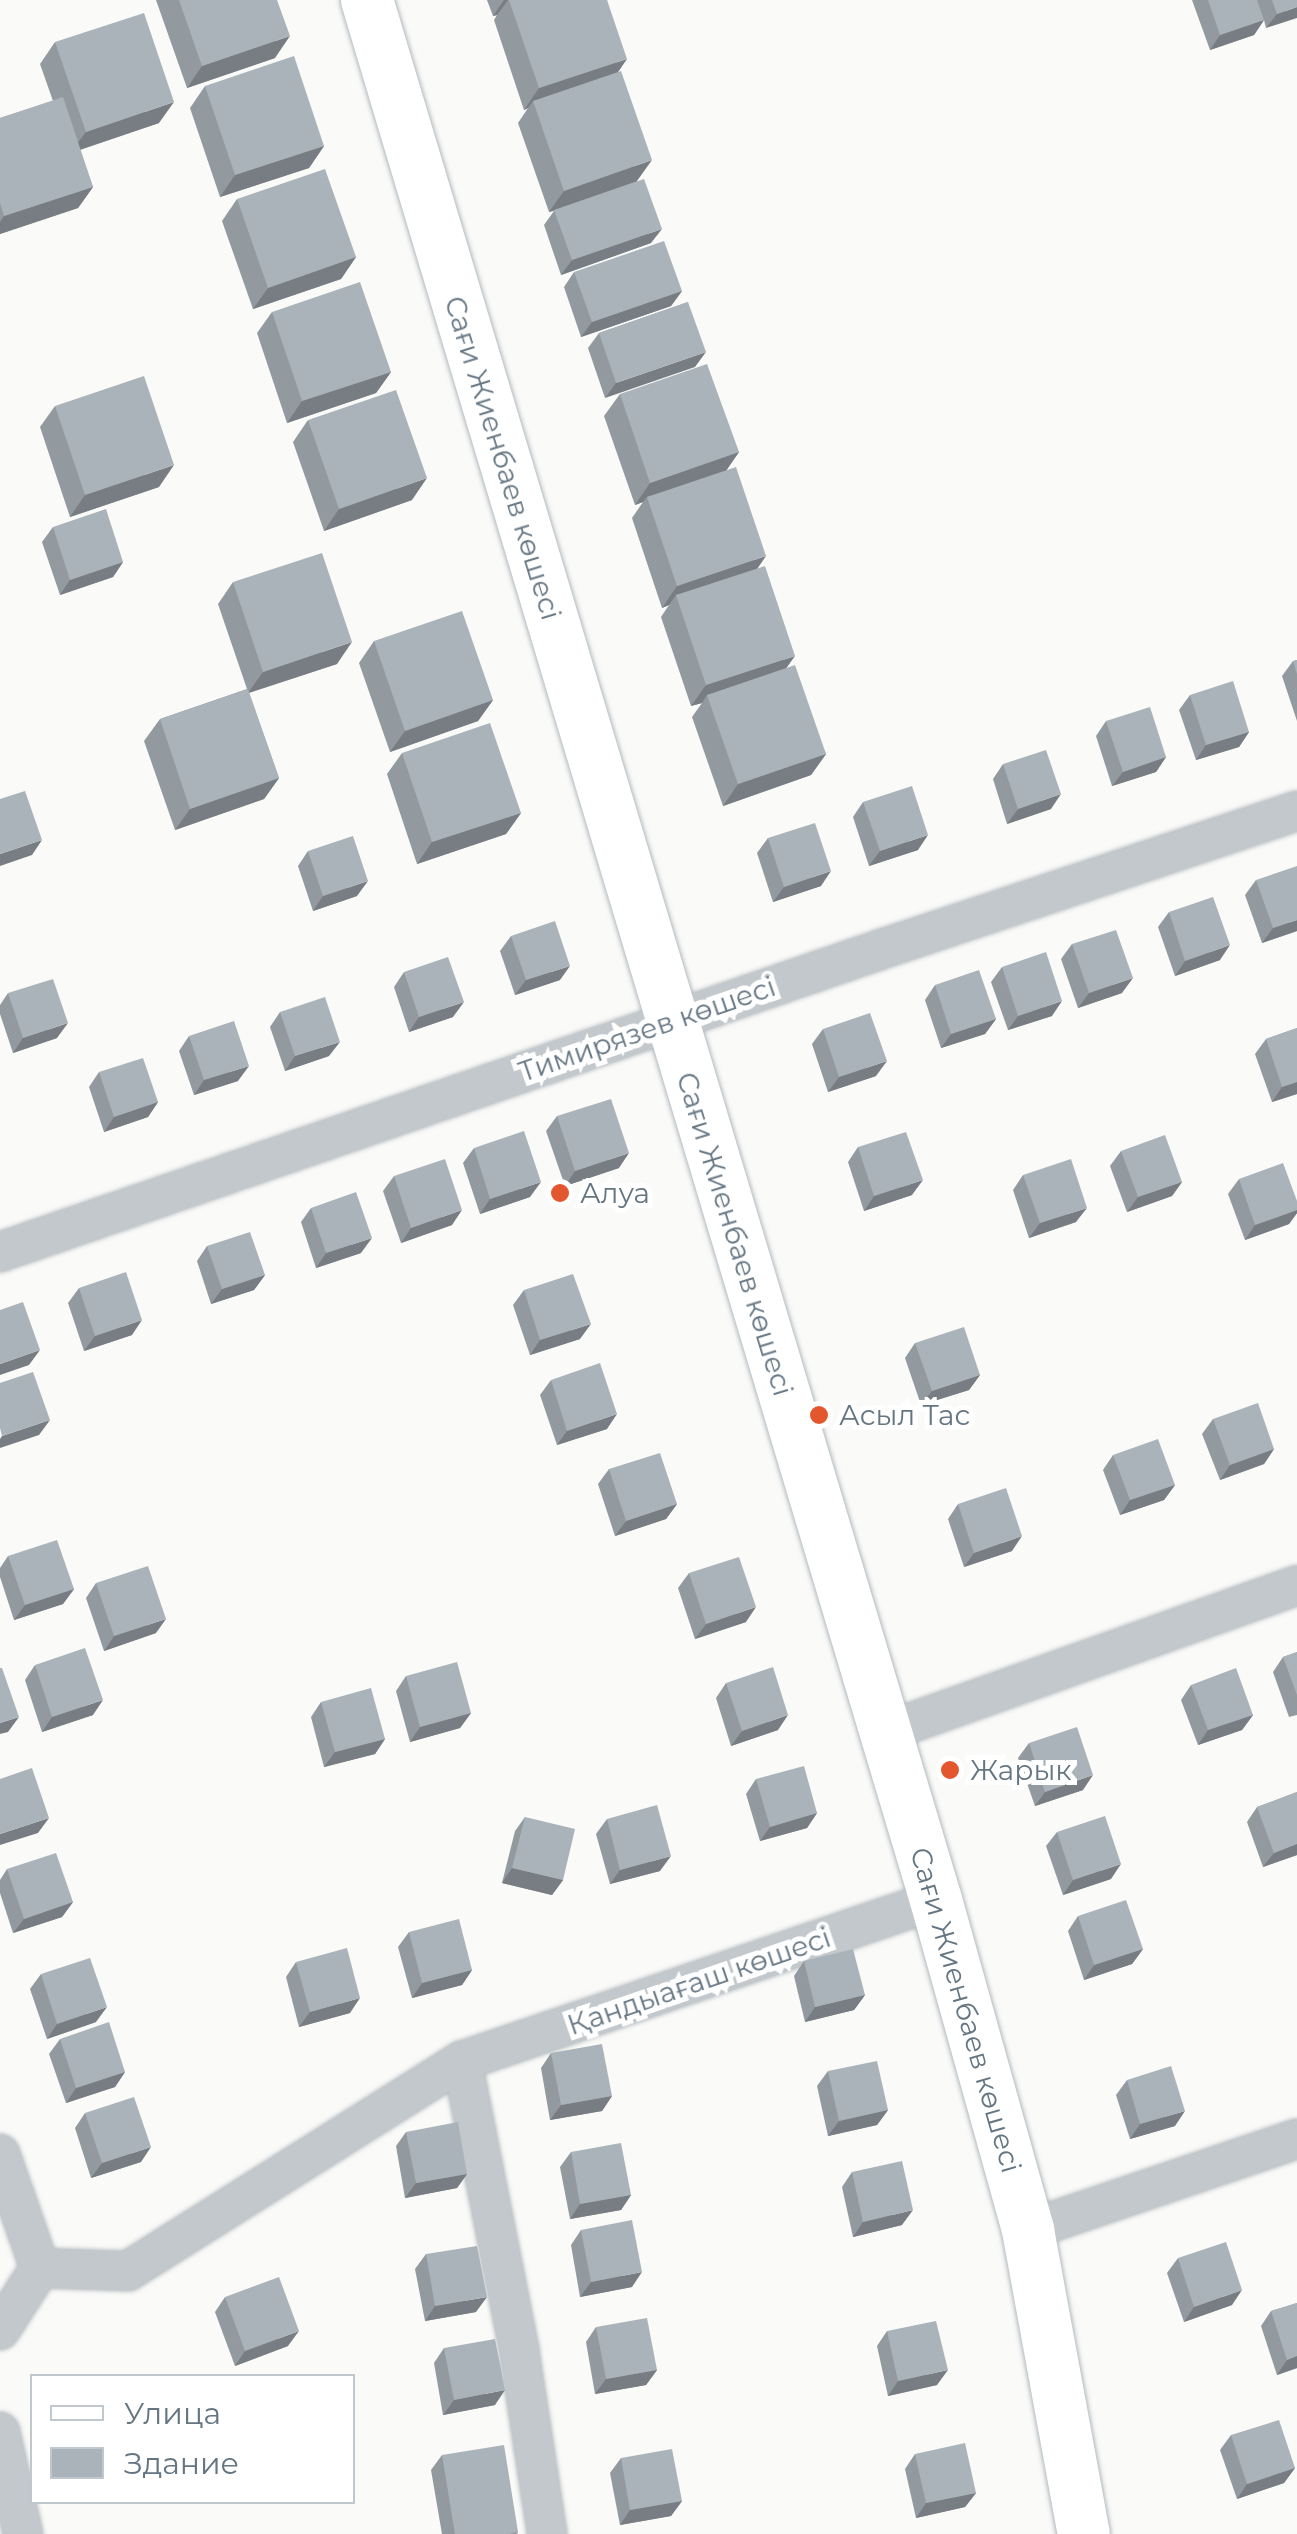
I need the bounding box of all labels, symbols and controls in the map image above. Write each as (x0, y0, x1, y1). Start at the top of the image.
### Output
street label: Сағи Жиенбаев көшесі (438, 292, 568, 624)
street label: Тимирязев көшесі (514, 969, 780, 1089)
street label: Сағи Жиенбаев көшесі (670, 1068, 800, 1400)
place label: Алуа (580, 1176, 650, 1210)
marker: Алуа (549, 1182, 571, 1204)
place label: Асыл Тас (839, 1398, 970, 1432)
marker: Асыл Тас (808, 1404, 830, 1426)
place label: Жарык (970, 1753, 1072, 1787)
marker: Жарык (939, 1759, 961, 1781)
street label: Сағи Жиенбаев көшесі (903, 1843, 1029, 2177)
street label: Қандыағаш көшесі (563, 1920, 835, 2042)
legend (30, 2374, 355, 2504)
text: Улица (124, 2395, 221, 2432)
text: Здание (124, 2445, 239, 2482)

